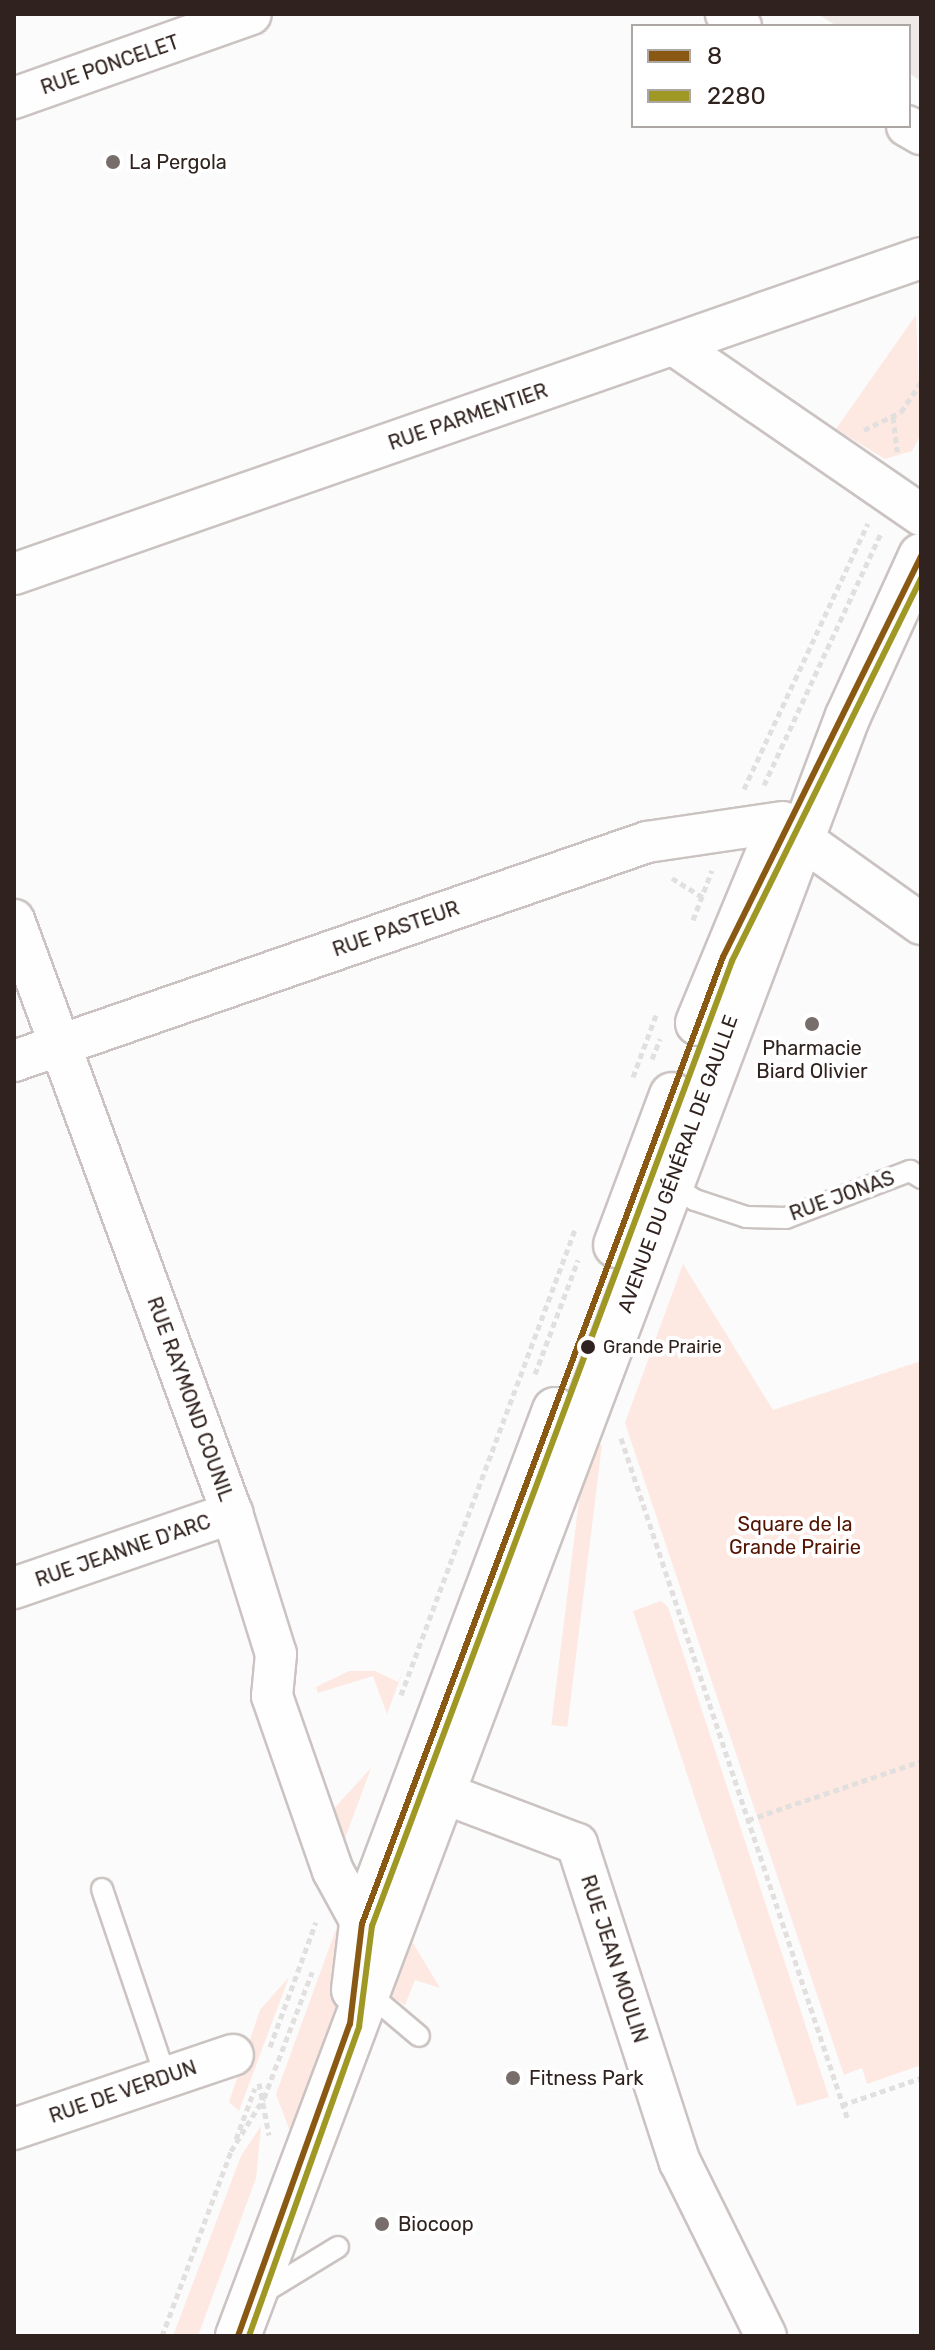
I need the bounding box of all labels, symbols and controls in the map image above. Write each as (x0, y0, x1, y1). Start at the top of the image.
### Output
legend (631, 24, 911, 128)
street label: RUE PONCELET (38, 30, 182, 100)
text: 8 (707, 42, 722, 70)
text: 2280 (707, 82, 766, 110)
place label: La Pergola (129, 150, 227, 174)
marker: La Pergola (104, 153, 122, 171)
street label: RUE PARMENTIER (385, 378, 551, 456)
street label: RUE PASTEUR (329, 896, 463, 962)
street label: AVENUE DU GÉNÉRAL DE GAULLE (613, 1012, 743, 1316)
marker: Pharmacie Biard Olivier (803, 1015, 821, 1033)
place label: Pharmacie Biard Olivier (756, 1036, 868, 1083)
street label: RUE JONAS (786, 1166, 898, 1226)
street label: RUE RAYMOND COUNIL (142, 1294, 238, 1504)
place label: Grande Prairie (603, 1336, 722, 1358)
marker: Grande Prairie (580, 1339, 596, 1355)
street label: RUE JEANNE D'ARC (32, 1510, 214, 1592)
park label: Square de la Grande Prairie (729, 1512, 861, 1559)
street label: RUE JEAN MOULIN (576, 1872, 652, 2046)
street label: RUE DE VERDUN (46, 2055, 200, 2129)
place label: Fitness Park (529, 2066, 644, 2090)
marker: Fitness Park (504, 2069, 522, 2087)
place label: Biocoop (398, 2212, 474, 2236)
marker: Biocoop (373, 2215, 391, 2233)

